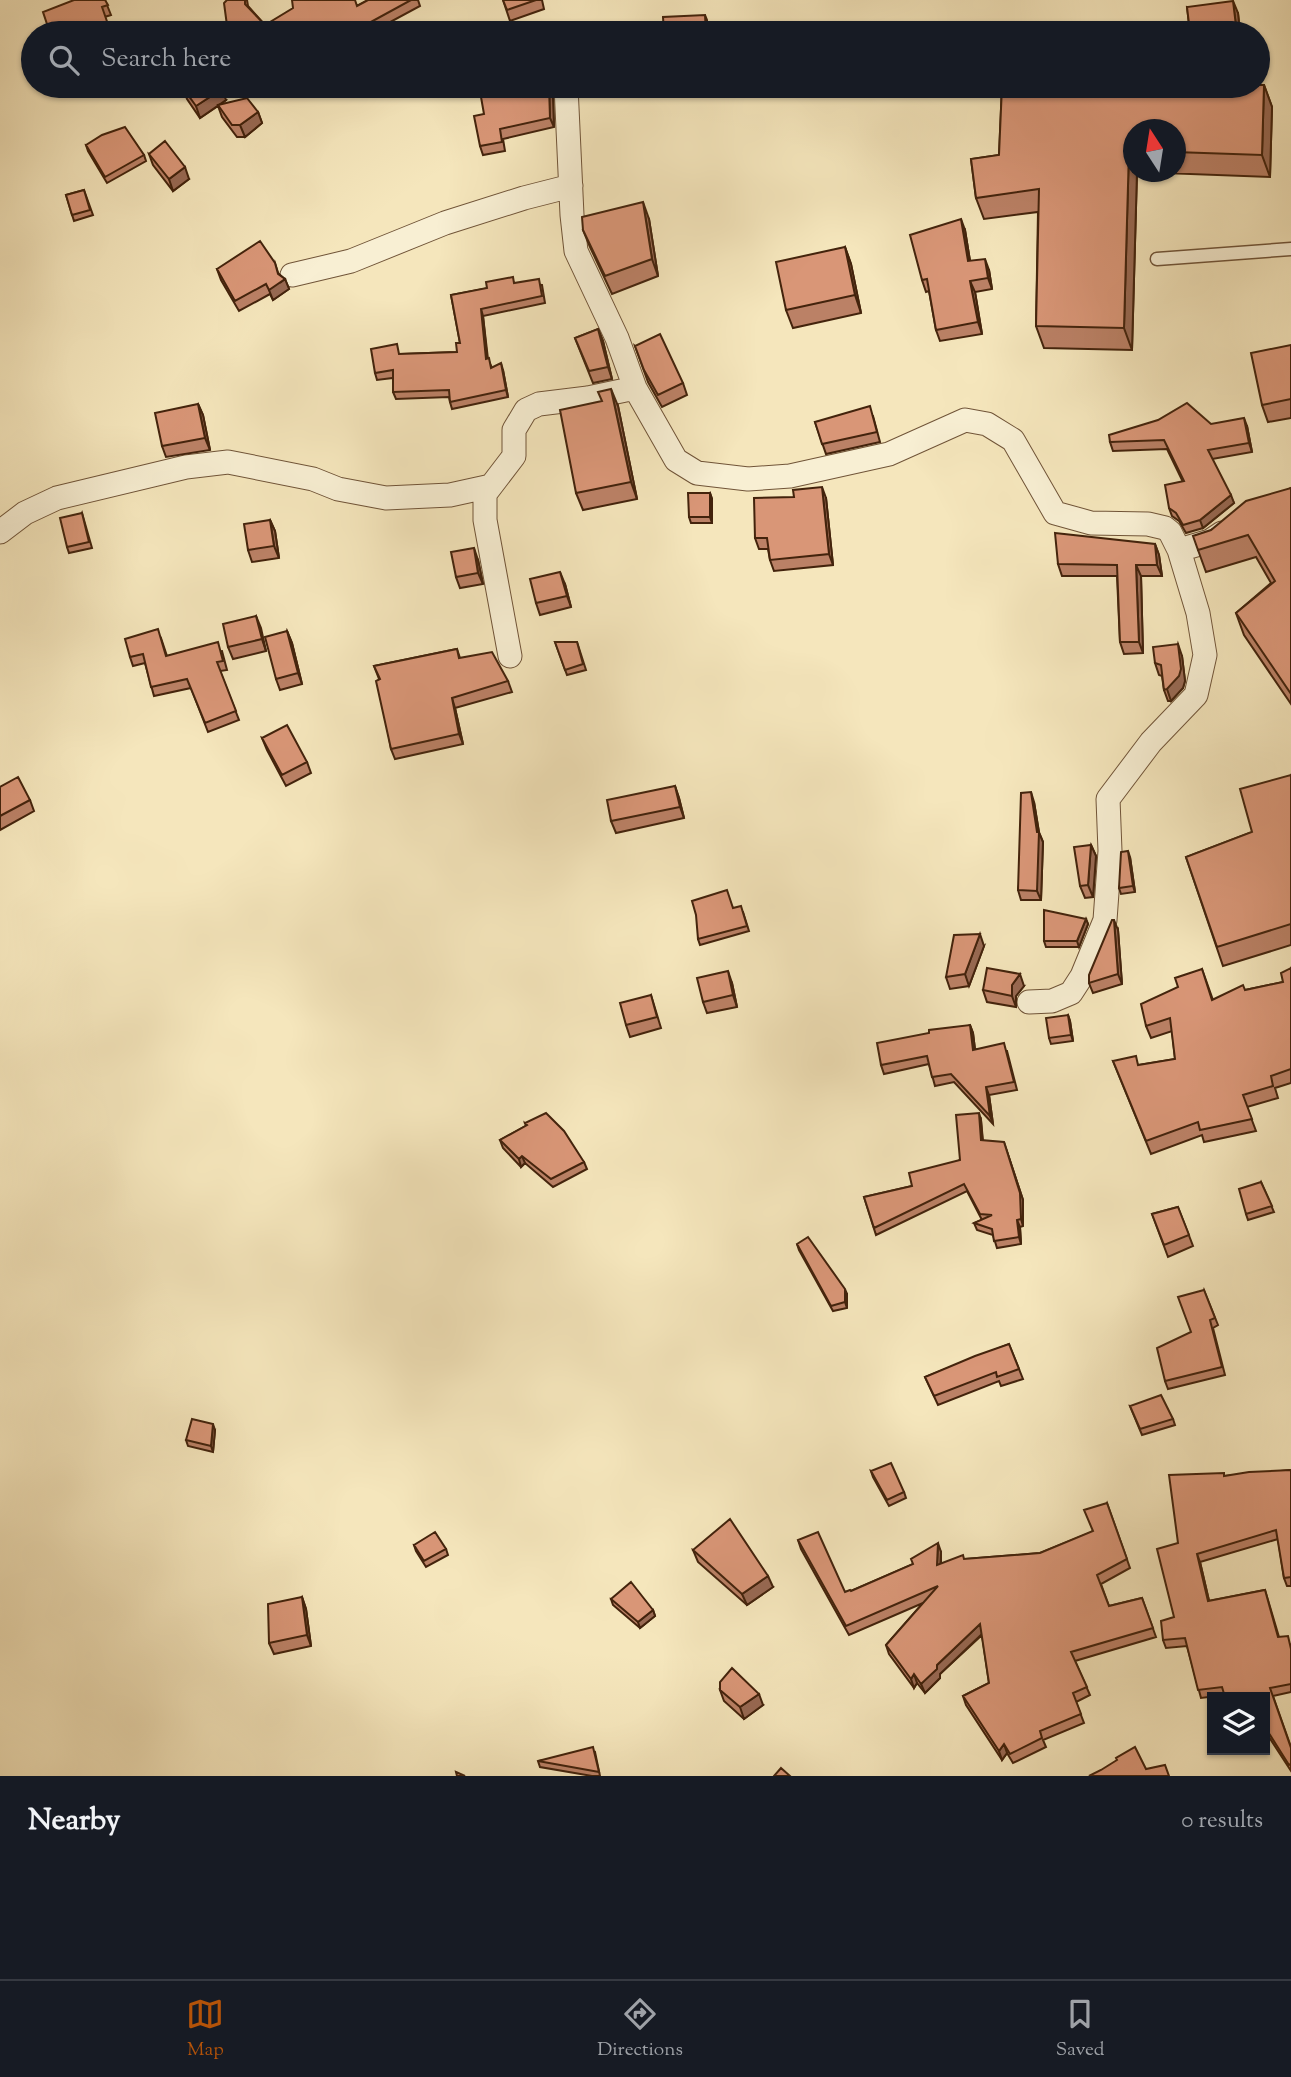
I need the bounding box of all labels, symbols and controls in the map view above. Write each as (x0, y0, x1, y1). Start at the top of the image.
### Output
search box (21, 21, 1270, 98)
icon: search (45, 41, 83, 79)
text: Search here (101, 41, 231, 78)
north arrow (1123, 119, 1186, 182)
map controls (1207, 1692, 1270, 1755)
button: layers (1207, 1692, 1270, 1755)
text: Nearby (28, 1800, 120, 1843)
text: 0 results (1181, 1805, 1263, 1838)
tab: Map (186, 1995, 224, 2064)
tab: Directions (597, 1995, 683, 2064)
tab: Saved (1056, 1995, 1105, 2064)

